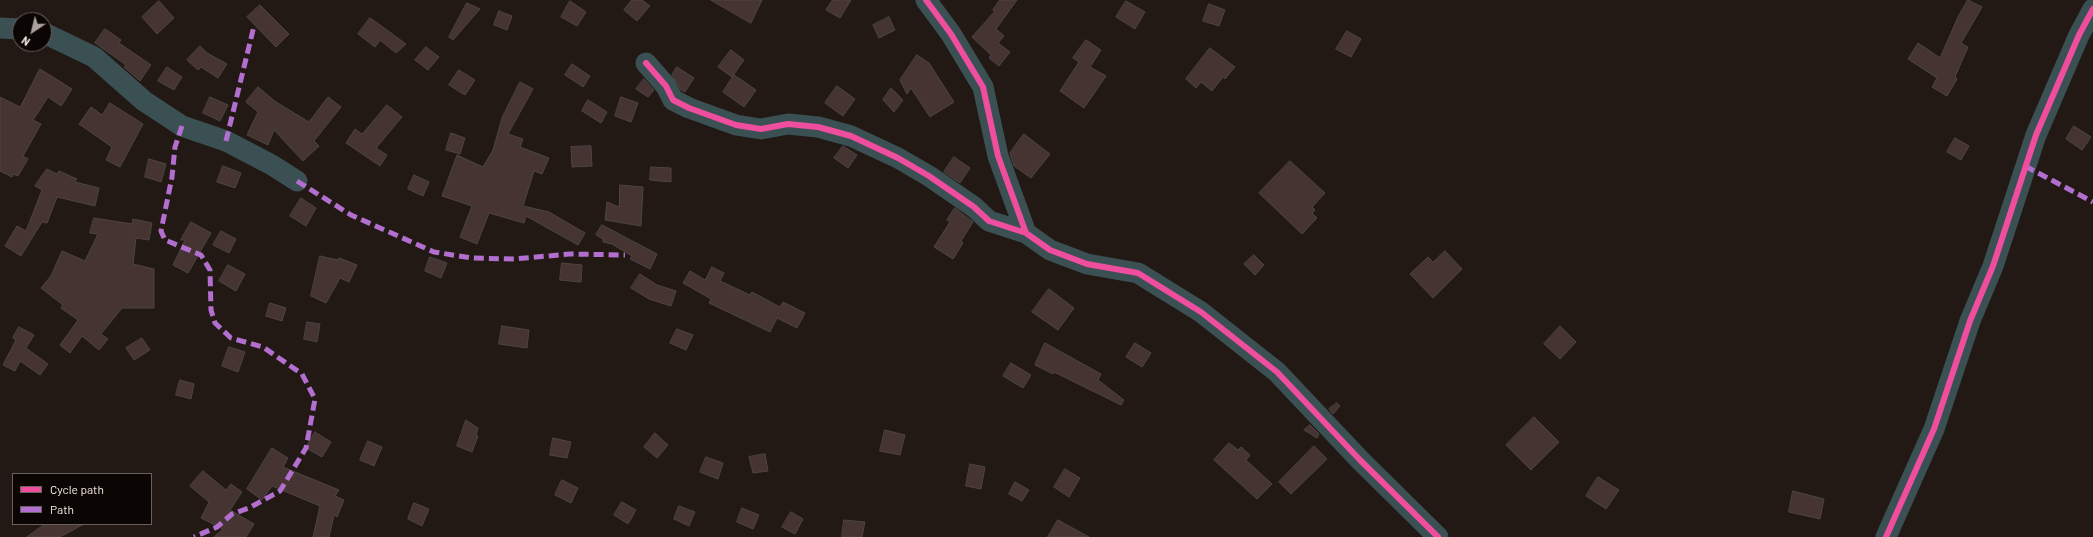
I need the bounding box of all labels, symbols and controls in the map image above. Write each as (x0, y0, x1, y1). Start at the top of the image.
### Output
north arrow (12, 12, 52, 52)
text: N (19, 34, 32, 49)
legend (12, 473, 152, 525)
text: Cycle path (50, 482, 104, 496)
text: Path (50, 502, 74, 516)

